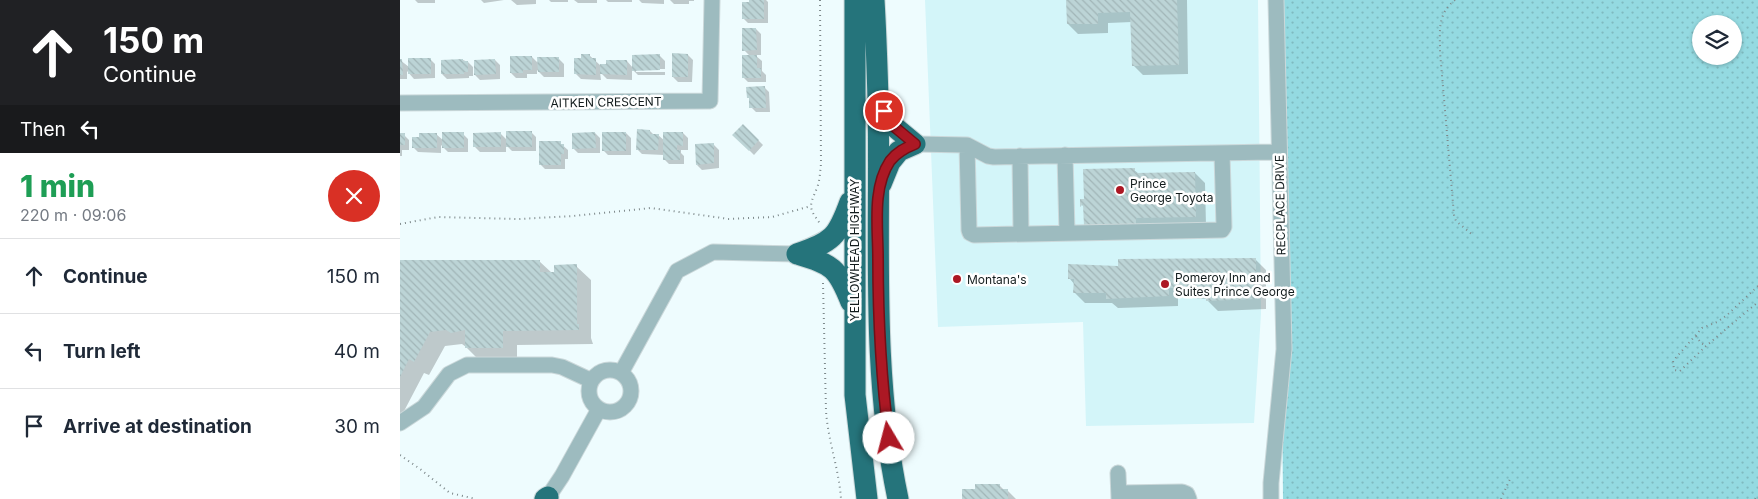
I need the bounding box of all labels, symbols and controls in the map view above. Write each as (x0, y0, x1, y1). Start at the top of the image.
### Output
map controls (1692, 15, 1742, 65)
button: layers (1692, 15, 1742, 65)
text: 150 m (103, 19, 204, 61)
icon: ahead (20, 20, 85, 85)
text: Continue (103, 61, 197, 87)
pin (863, 90, 905, 132)
street label: AITKEN CRESCENT (550, 94, 662, 110)
icon: arrive (870, 97, 898, 125)
icon: left (76, 115, 104, 143)
text: Then (20, 118, 66, 141)
street label: RECPLACE DRIVE (1272, 155, 1288, 255)
text: 1 min (20, 168, 95, 204)
button: close (328, 170, 380, 222)
place label: Prince George Toyota (1130, 176, 1213, 205)
street label: YELLOWHEAD HIGHWAY (847, 179, 862, 321)
marker: Prince George Toyota (1114, 184, 1126, 196)
text: 220 m · 09:06 (20, 205, 126, 225)
icon: ahead (20, 262, 48, 290)
text: Continue (63, 265, 148, 288)
text: 150 m (327, 265, 380, 288)
place label: Pomeroy Inn and Suites Prince George (1175, 270, 1295, 299)
place label: Montana's (967, 272, 1027, 287)
marker: Montana's (951, 273, 963, 285)
marker: Pomeroy Inn and Suites Prince George (1159, 278, 1171, 290)
icon: left (20, 337, 48, 365)
text: Turn left (63, 340, 141, 363)
text: 40 m (334, 340, 380, 363)
position arrow (862, 411, 914, 463)
icon: arrive (20, 412, 48, 440)
text: Arrive at destination (63, 415, 252, 438)
text: 30 m (334, 415, 380, 438)

